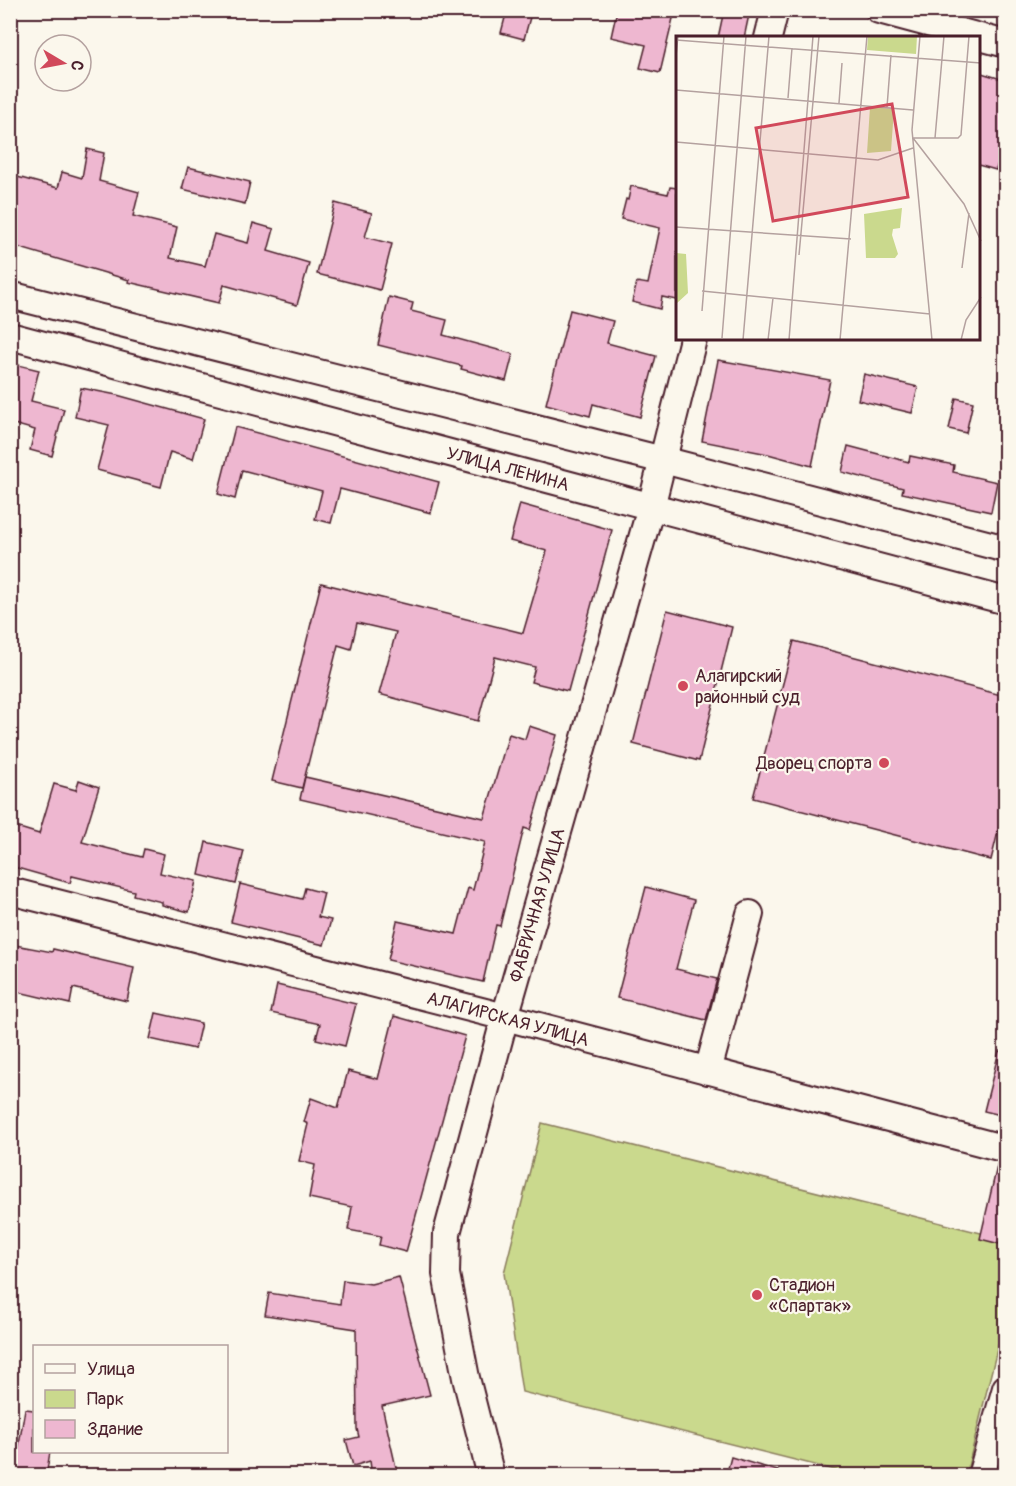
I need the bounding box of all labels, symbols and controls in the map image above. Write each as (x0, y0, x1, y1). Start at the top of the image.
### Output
north arrow (33, 33, 93, 93)
inset map (676, 36, 980, 340)
text: С (66, 59, 87, 72)
street label: УЛИЦА ЛЕНИНА (444, 442, 572, 497)
place label: Алагирский районный суд (695, 665, 800, 709)
marker: Алагирский районный суд (676, 679, 690, 693)
place label: Дворец спорта (755, 752, 872, 775)
marker: Дворец спорта (877, 756, 891, 770)
street label: ФАБРИЧНАЯ УЛИЦА (504, 825, 571, 985)
street label: АЛАГИРСКАЯ УЛИЦА (424, 987, 592, 1052)
place label: Стадион «Спартак» (769, 1274, 851, 1318)
marker: Стадион «Спартак» (750, 1288, 764, 1302)
legend (33, 1345, 228, 1453)
text: Улица (87, 1358, 135, 1381)
text: Парк (87, 1388, 124, 1411)
text: Здание (87, 1418, 143, 1441)

